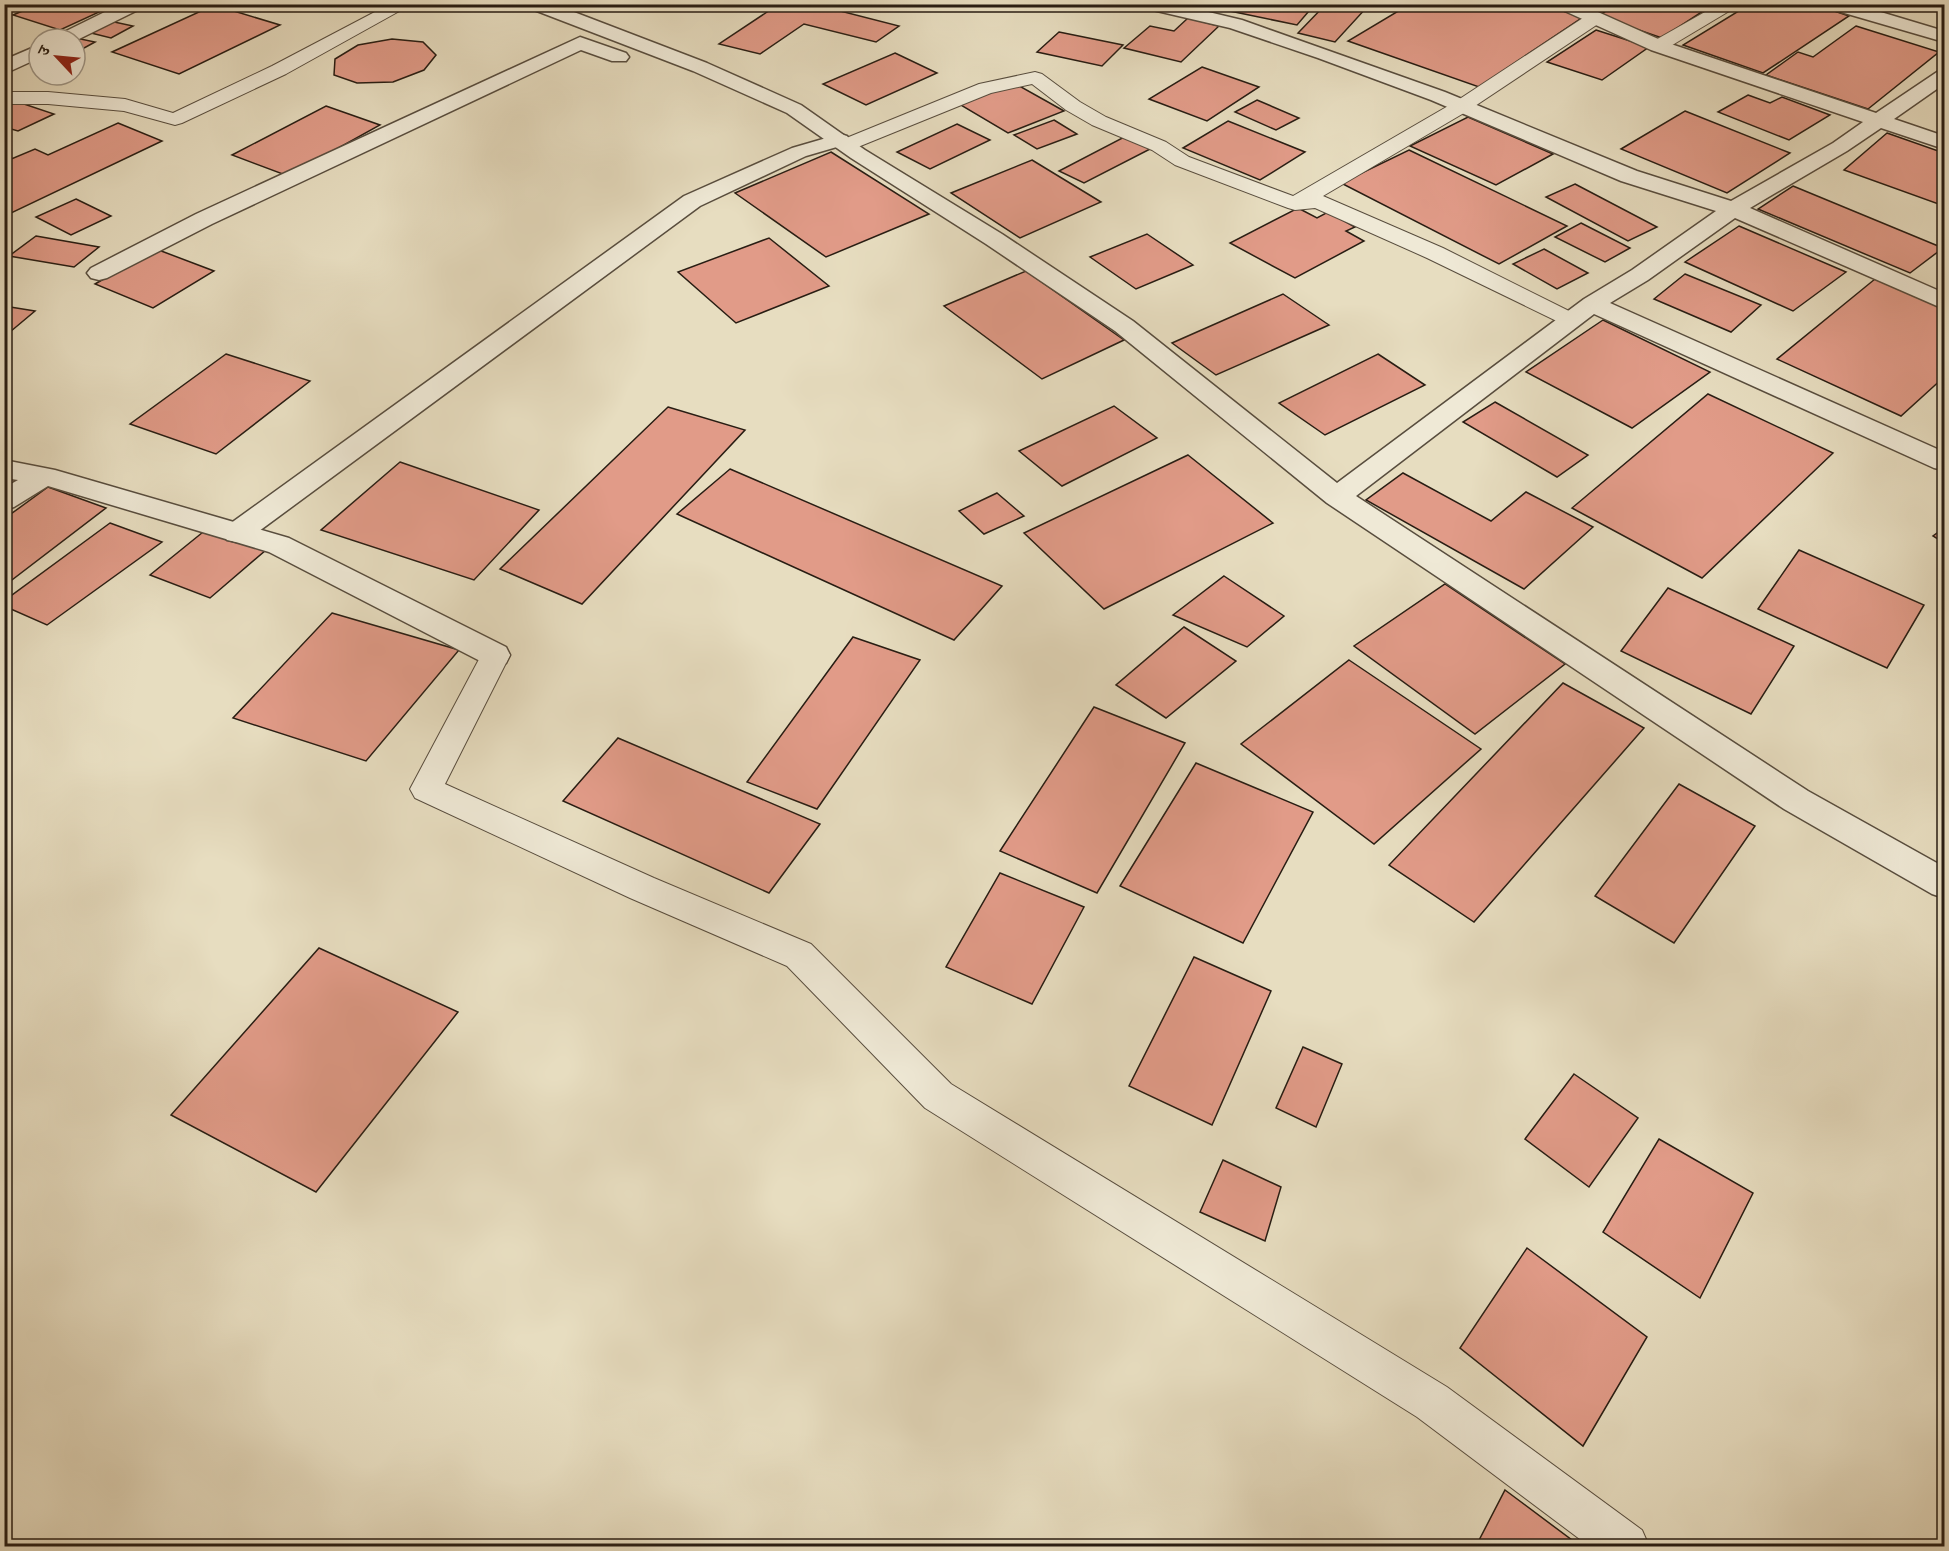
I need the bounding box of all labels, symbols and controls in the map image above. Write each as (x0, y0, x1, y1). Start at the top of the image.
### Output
north arrow (27, 27, 87, 87)
text: उ (32, 41, 55, 59)

